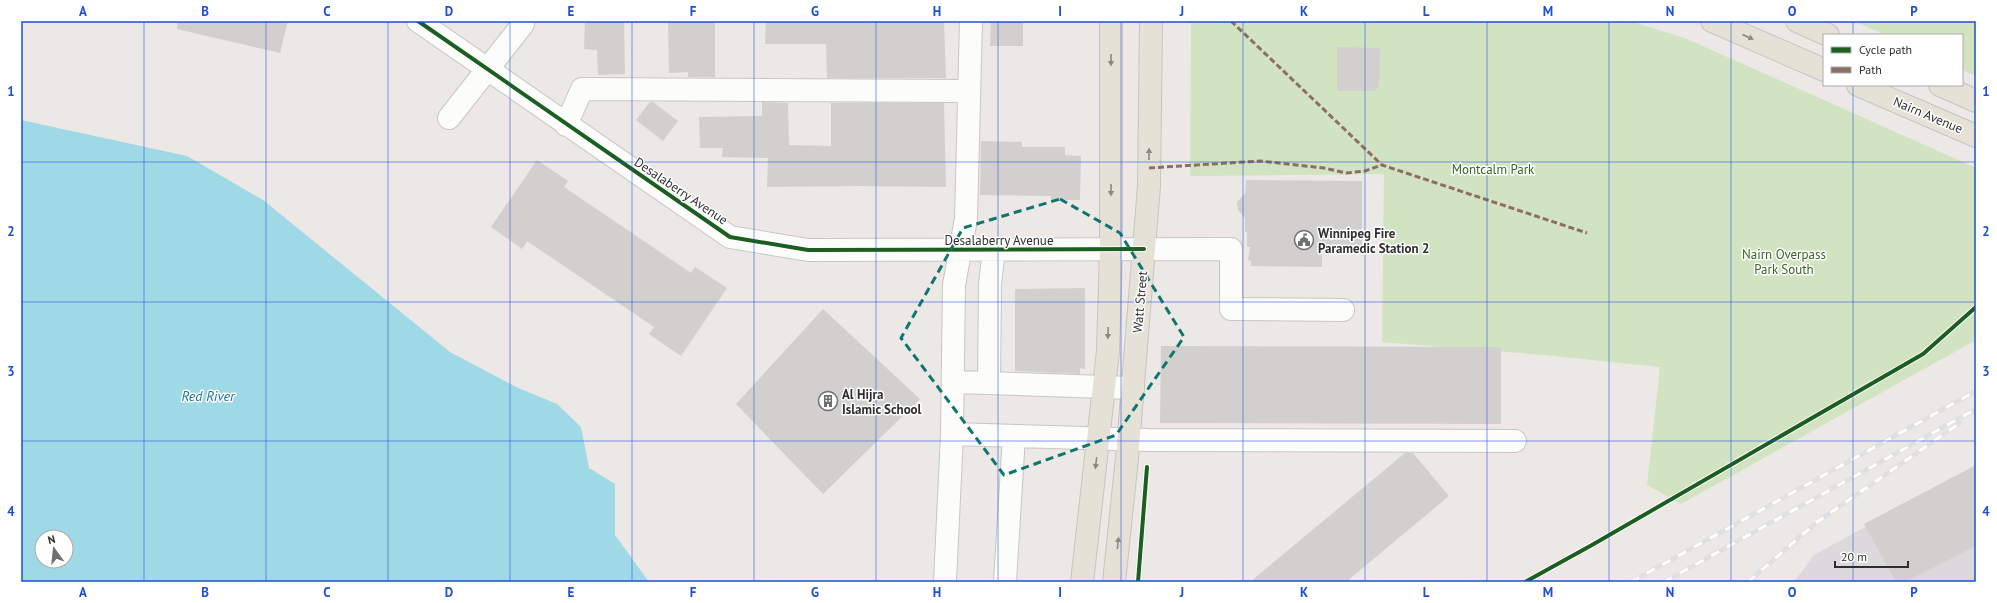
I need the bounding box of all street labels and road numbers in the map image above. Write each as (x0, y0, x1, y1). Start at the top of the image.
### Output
street label: Nairn Avenue (1891, 93, 1965, 137)
street label: Desalaberry Avenue (631, 153, 731, 229)
street label: Desalaberry Avenue (945, 232, 1053, 249)
street label: Watt Street (1129, 270, 1151, 334)

